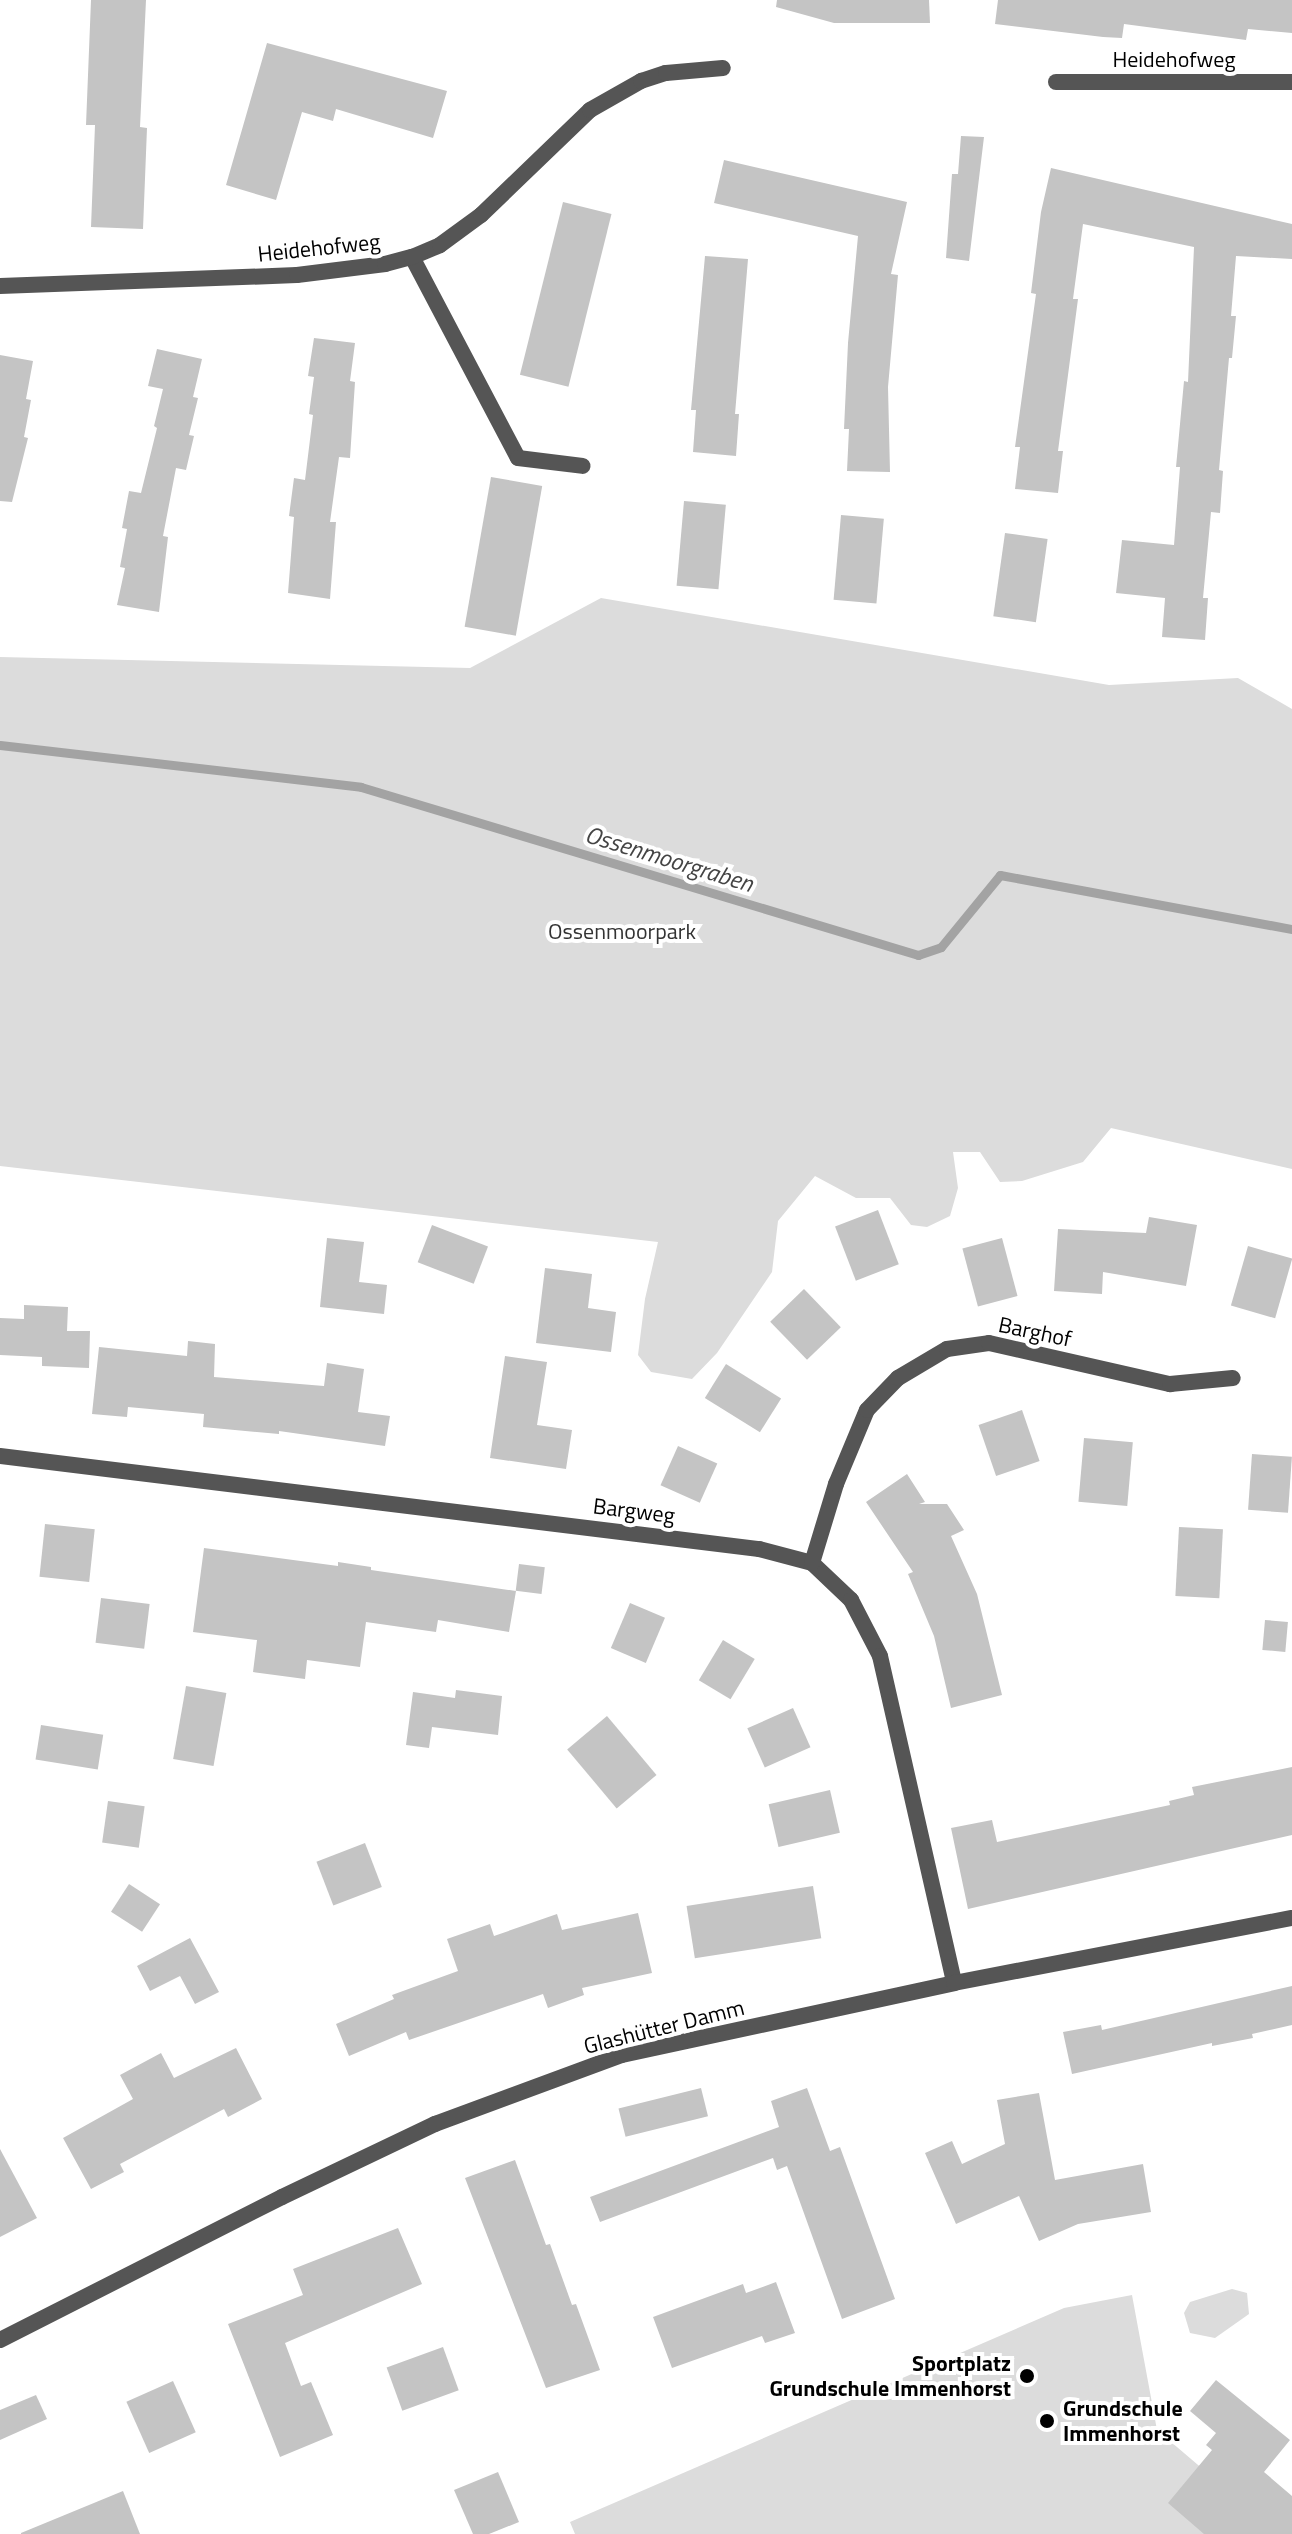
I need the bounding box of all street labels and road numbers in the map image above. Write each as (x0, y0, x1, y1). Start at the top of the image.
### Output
street label: Heidehofweg (1112, 47, 1236, 73)
street label: Heidehofweg (256, 228, 382, 268)
street label: Barghof (996, 1311, 1074, 1353)
street label: Bargweg (591, 1493, 677, 1529)
street label: Glashütter Damm (581, 1994, 747, 2060)

